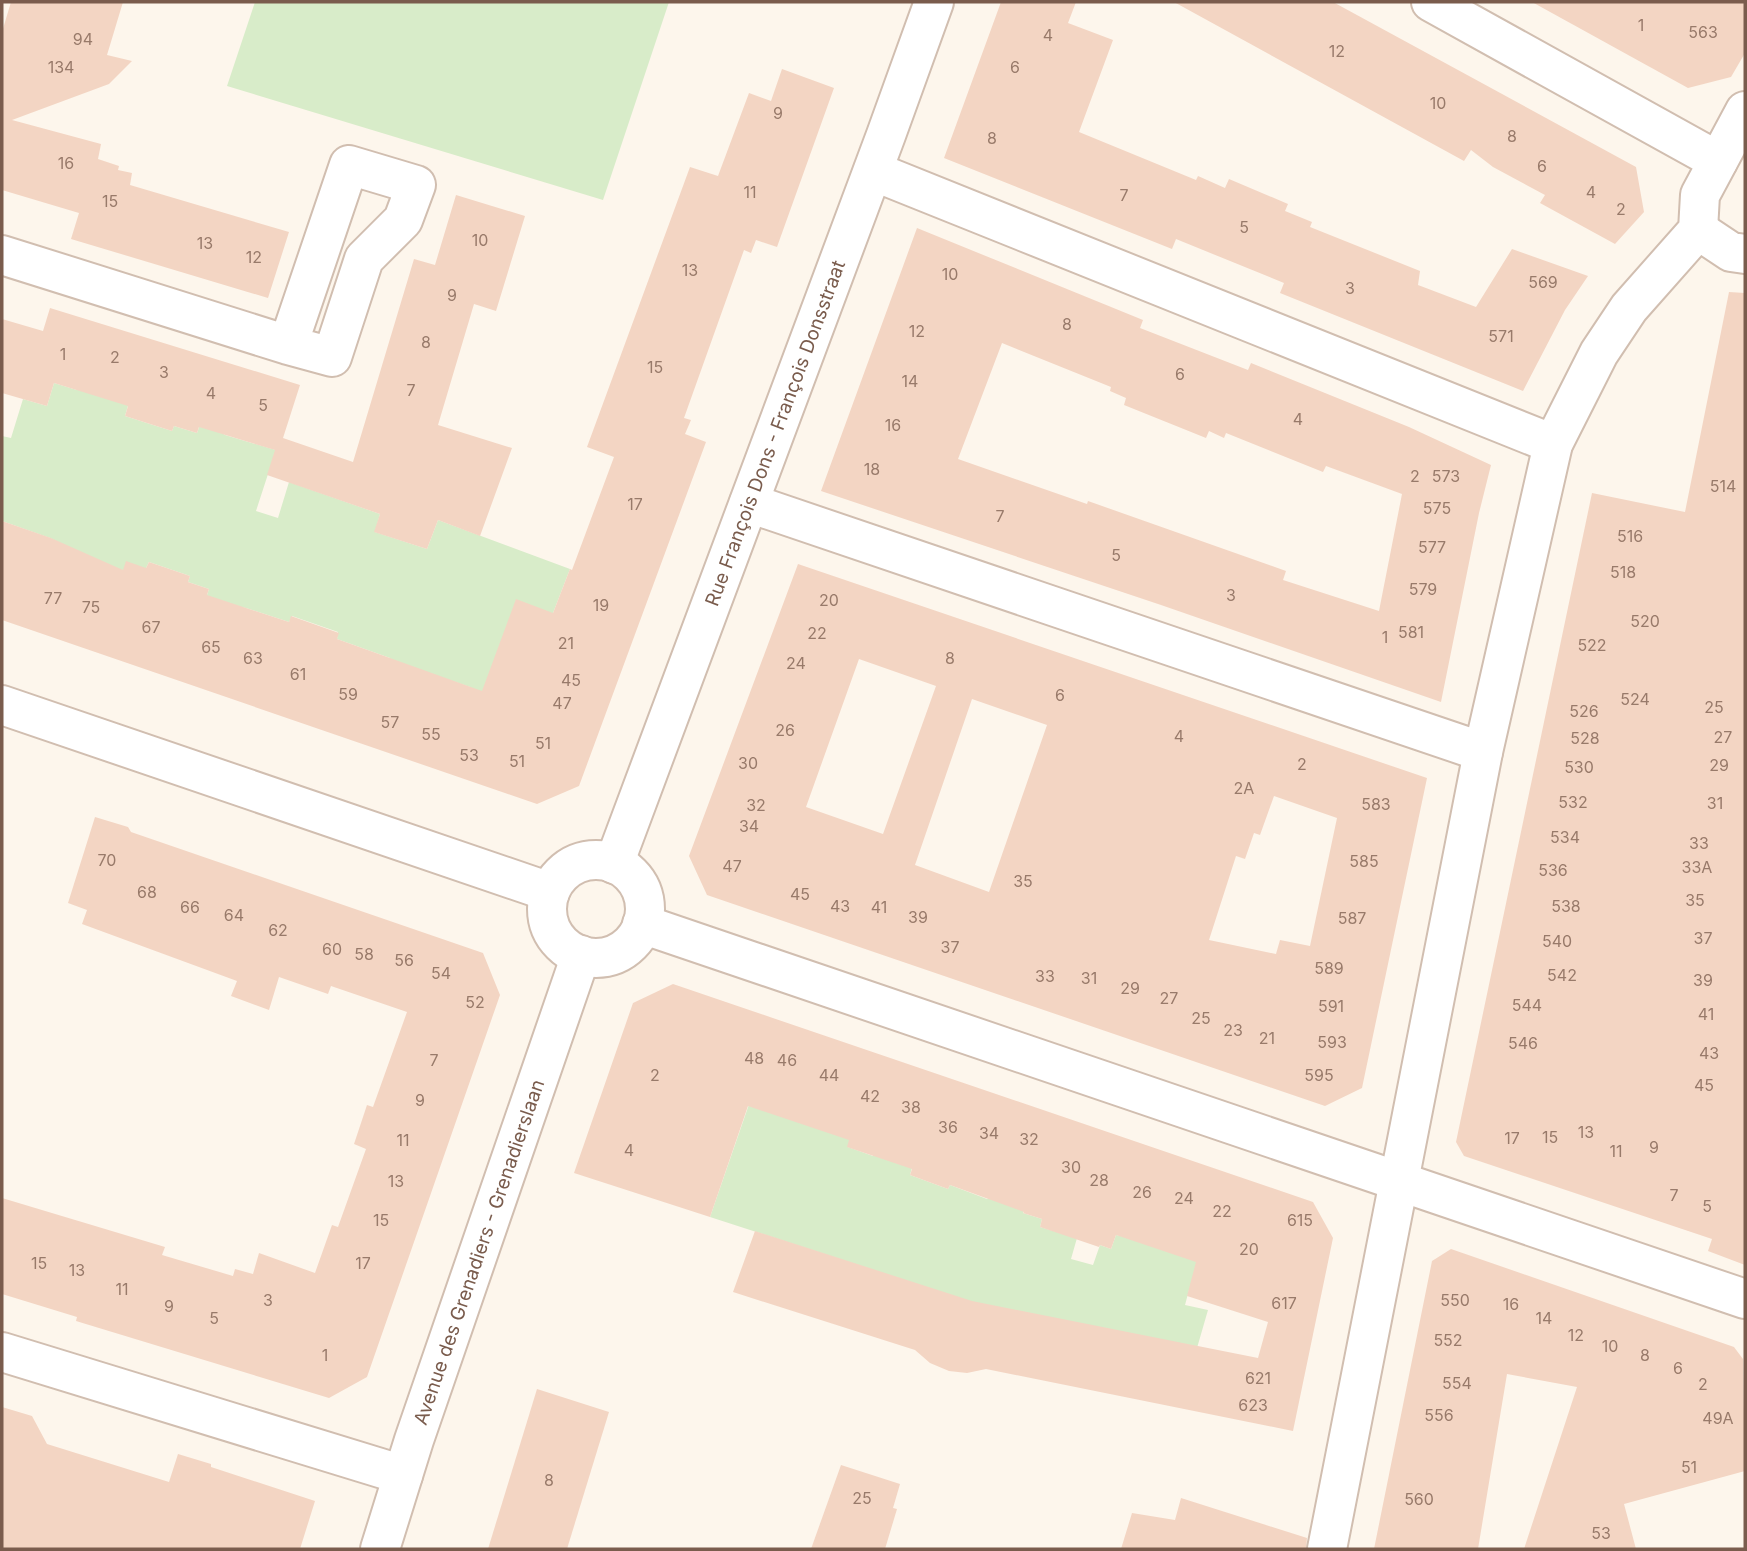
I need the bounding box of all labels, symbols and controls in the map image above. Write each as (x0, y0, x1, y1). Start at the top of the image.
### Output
house number: 1 (1638, 15, 1644, 35)
house number: 563 (1688, 22, 1718, 42)
house number: 4 (1043, 25, 1053, 45)
house number: 94 (73, 29, 93, 49)
house number: 12 (1329, 41, 1345, 61)
house number: 134 (48, 57, 74, 77)
house number: 6 (1010, 57, 1020, 77)
house number: 10 (1430, 93, 1446, 113)
house number: 9 (773, 103, 783, 123)
house number: 8 (1507, 126, 1517, 146)
house number: 8 (987, 128, 997, 148)
house number: 16 (58, 153, 74, 173)
house number: 6 (1537, 156, 1547, 176)
house number: 11 (743, 182, 757, 202)
house number: 4 (1586, 182, 1596, 202)
house number: 7 (1119, 185, 1129, 205)
house number: 15 (102, 191, 118, 211)
house number: 2 (1616, 199, 1626, 219)
house number: 5 (1239, 217, 1249, 237)
house number: 10 (472, 230, 488, 250)
house number: 13 (197, 233, 213, 253)
house number: 12 (246, 247, 262, 267)
street label: Rue François Dons - François Donsstraat (700, 257, 850, 609)
house number: 13 (682, 260, 698, 280)
house number: 10 (942, 264, 958, 284)
house number: 569 (1528, 272, 1558, 292)
house number: 3 (1345, 278, 1355, 298)
house number: 9 (447, 285, 457, 305)
house number: 8 (1062, 314, 1072, 334)
house number: 12 (909, 321, 925, 341)
house number: 571 (1488, 326, 1514, 346)
house number: 8 (421, 332, 431, 352)
house number: 1 (60, 344, 66, 364)
house number: 2 (110, 347, 120, 367)
house number: 15 (647, 357, 663, 377)
house number: 3 (159, 362, 169, 382)
house number: 6 (1175, 364, 1185, 384)
house number: 14 (902, 371, 918, 391)
house number: 7 (406, 380, 416, 400)
house number: 4 (206, 383, 216, 403)
house number: 5 (258, 395, 268, 415)
house number: 4 (1293, 409, 1303, 429)
house number: 16 (885, 415, 901, 435)
house number: 18 (864, 459, 880, 479)
house number: 2 (1410, 466, 1420, 486)
house number: 573 (1432, 466, 1460, 486)
house number: 514 (1710, 476, 1736, 496)
house number: 17 (627, 494, 643, 514)
house number: 575 (1423, 498, 1451, 518)
house number: 7 (995, 506, 1005, 526)
house number: 516 (1617, 526, 1643, 546)
house number: 577 (1418, 537, 1446, 557)
house number: 5 (1111, 545, 1121, 565)
house number: 518 (1610, 562, 1636, 582)
house number: 579 (1409, 579, 1437, 599)
house number: 3 (1226, 585, 1236, 605)
house number: 77 (44, 588, 62, 608)
house number: 20 (819, 590, 839, 610)
house number: 19 (593, 595, 609, 615)
house number: 75 (82, 597, 100, 617)
house number: 520 (1630, 611, 1660, 631)
house number: 67 (142, 617, 160, 637)
house number: 581 (1398, 622, 1424, 642)
house number: 22 (807, 623, 827, 643)
house number: 1 (1382, 627, 1388, 647)
house number: 21 (558, 633, 574, 653)
house number: 522 (1577, 635, 1607, 655)
house number: 65 (201, 637, 221, 657)
house number: 63 (243, 648, 263, 668)
house number: 8 (945, 648, 955, 668)
house number: 24 (786, 653, 806, 673)
house number: 61 (290, 664, 306, 684)
house number: 45 (561, 670, 581, 690)
house number: 59 (338, 684, 358, 704)
house number: 6 (1055, 685, 1065, 705)
house number: 524 (1620, 689, 1650, 709)
house number: 47 (552, 693, 572, 713)
house number: 25 (1704, 697, 1724, 717)
house number: 526 (1569, 701, 1599, 721)
house number: 57 (381, 712, 399, 732)
house number: 26 (775, 720, 795, 740)
house number: 55 (421, 724, 441, 744)
house number: 4 (1174, 726, 1184, 746)
house number: 27 (1714, 727, 1732, 747)
house number: 528 (1570, 728, 1600, 748)
house number: 51 (535, 733, 551, 753)
house number: 53 (459, 745, 479, 765)
house number: 51 (509, 751, 525, 771)
house number: 30 (738, 753, 758, 773)
house number: 2 (1297, 754, 1307, 774)
house number: 29 (1709, 755, 1729, 775)
house number: 530 (1564, 757, 1594, 777)
house number: 2A (1234, 778, 1254, 798)
house number: 532 (1558, 792, 1588, 812)
house number: 31 (1707, 793, 1723, 813)
house number: 583 (1361, 794, 1391, 814)
house number: 32 (746, 795, 766, 815)
house number: 34 (739, 816, 759, 836)
house number: 534 (1550, 827, 1580, 847)
house number: 33 (1689, 833, 1709, 853)
house number: 70 (98, 850, 116, 870)
house number: 585 (1349, 851, 1379, 871)
house number: 47 (722, 856, 742, 876)
house number: 33A (1682, 857, 1712, 877)
house number: 536 (1538, 860, 1568, 880)
house number: 35 (1013, 871, 1033, 891)
house number: 68 (137, 882, 157, 902)
house number: 45 (790, 884, 810, 904)
house number: 35 (1685, 890, 1705, 910)
house number: 43 (830, 896, 850, 916)
house number: 538 (1551, 896, 1581, 916)
house number: 66 (180, 897, 200, 917)
house number: 41 (871, 897, 887, 917)
house number: 64 (224, 905, 244, 925)
house number: 39 (908, 907, 928, 927)
house number: 587 (1338, 908, 1366, 928)
house number: 62 (268, 920, 288, 940)
house number: 37 (1694, 928, 1712, 948)
house number: 540 (1542, 931, 1572, 951)
house number: 37 (941, 937, 959, 957)
house number: 60 (322, 939, 342, 959)
house number: 58 (354, 944, 374, 964)
house number: 56 (394, 950, 414, 970)
house number: 589 (1314, 958, 1344, 978)
house number: 54 (431, 963, 451, 983)
house number: 542 (1547, 965, 1577, 985)
house number: 33 (1035, 966, 1055, 986)
house number: 31 (1081, 968, 1097, 988)
house number: 39 (1693, 970, 1713, 990)
house number: 29 (1120, 978, 1140, 998)
house number: 27 (1160, 988, 1178, 1008)
house number: 52 (465, 992, 485, 1012)
house number: 544 (1512, 995, 1542, 1015)
house number: 591 (1318, 996, 1344, 1016)
house number: 41 (1698, 1004, 1714, 1024)
house number: 25 (1191, 1008, 1211, 1028)
house number: 23 (1223, 1020, 1243, 1040)
house number: 21 (1259, 1028, 1275, 1048)
house number: 593 (1317, 1032, 1347, 1052)
house number: 546 (1508, 1033, 1538, 1053)
house number: 43 (1699, 1043, 1719, 1063)
house number: 48 (744, 1048, 764, 1068)
house number: 7 (429, 1050, 439, 1070)
house number: 46 (777, 1050, 797, 1070)
house number: 2 (650, 1065, 660, 1085)
house number: 44 (819, 1065, 839, 1085)
house number: 595 (1304, 1065, 1334, 1085)
house number: 45 (1694, 1075, 1714, 1095)
street label: Avenue des Grenadiers - Grenadierslaan (409, 1076, 549, 1428)
house number: 42 (860, 1086, 880, 1106)
house number: 9 (415, 1090, 425, 1110)
house number: 38 (901, 1097, 921, 1117)
house number: 36 (938, 1117, 958, 1137)
house number: 13 (1578, 1122, 1594, 1142)
house number: 34 (979, 1123, 999, 1143)
house number: 15 (1542, 1127, 1558, 1147)
house number: 17 (1504, 1128, 1520, 1148)
house number: 32 (1019, 1129, 1039, 1149)
house number: 11 (396, 1130, 410, 1150)
house number: 9 (1649, 1137, 1659, 1157)
house number: 4 (624, 1140, 634, 1160)
house number: 11 (1609, 1141, 1623, 1161)
house number: 30 (1061, 1157, 1081, 1177)
house number: 28 (1089, 1170, 1109, 1190)
house number: 13 (388, 1171, 404, 1191)
house number: 26 (1132, 1182, 1152, 1202)
house number: 7 (1669, 1185, 1679, 1205)
house number: 24 (1174, 1188, 1194, 1208)
house number: 5 (1702, 1196, 1712, 1216)
house number: 22 (1212, 1201, 1232, 1221)
house number: 15 (373, 1210, 389, 1230)
house number: 615 (1287, 1210, 1313, 1230)
house number: 20 (1239, 1239, 1259, 1259)
house number: 15 (31, 1253, 47, 1273)
house number: 17 (355, 1253, 371, 1273)
house number: 13 (69, 1260, 85, 1280)
house number: 11 (115, 1279, 129, 1299)
house number: 3 (263, 1290, 273, 1310)
house number: 550 (1440, 1290, 1470, 1310)
house number: 617 (1271, 1293, 1297, 1313)
house number: 16 (1503, 1294, 1519, 1314)
house number: 9 (164, 1296, 174, 1316)
house number: 5 (209, 1308, 219, 1328)
house number: 14 (1536, 1308, 1552, 1328)
house number: 12 (1568, 1325, 1584, 1345)
house number: 552 (1433, 1330, 1463, 1350)
house number: 10 (1602, 1336, 1618, 1356)
house number: 1 (322, 1345, 328, 1365)
house number: 8 (1640, 1345, 1650, 1365)
house number: 6 (1673, 1358, 1683, 1378)
house number: 621 (1245, 1368, 1271, 1388)
house number: 554 (1442, 1373, 1472, 1393)
house number: 2 (1698, 1374, 1708, 1394)
house number: 623 (1238, 1395, 1268, 1415)
house number: 556 (1424, 1405, 1454, 1425)
house number: 49A (1702, 1408, 1734, 1428)
house number: 51 (1681, 1457, 1697, 1477)
house number: 8 (544, 1470, 554, 1490)
house number: 25 (852, 1488, 872, 1508)
house number: 560 (1404, 1489, 1434, 1509)
house number: 53 (1591, 1523, 1611, 1543)

